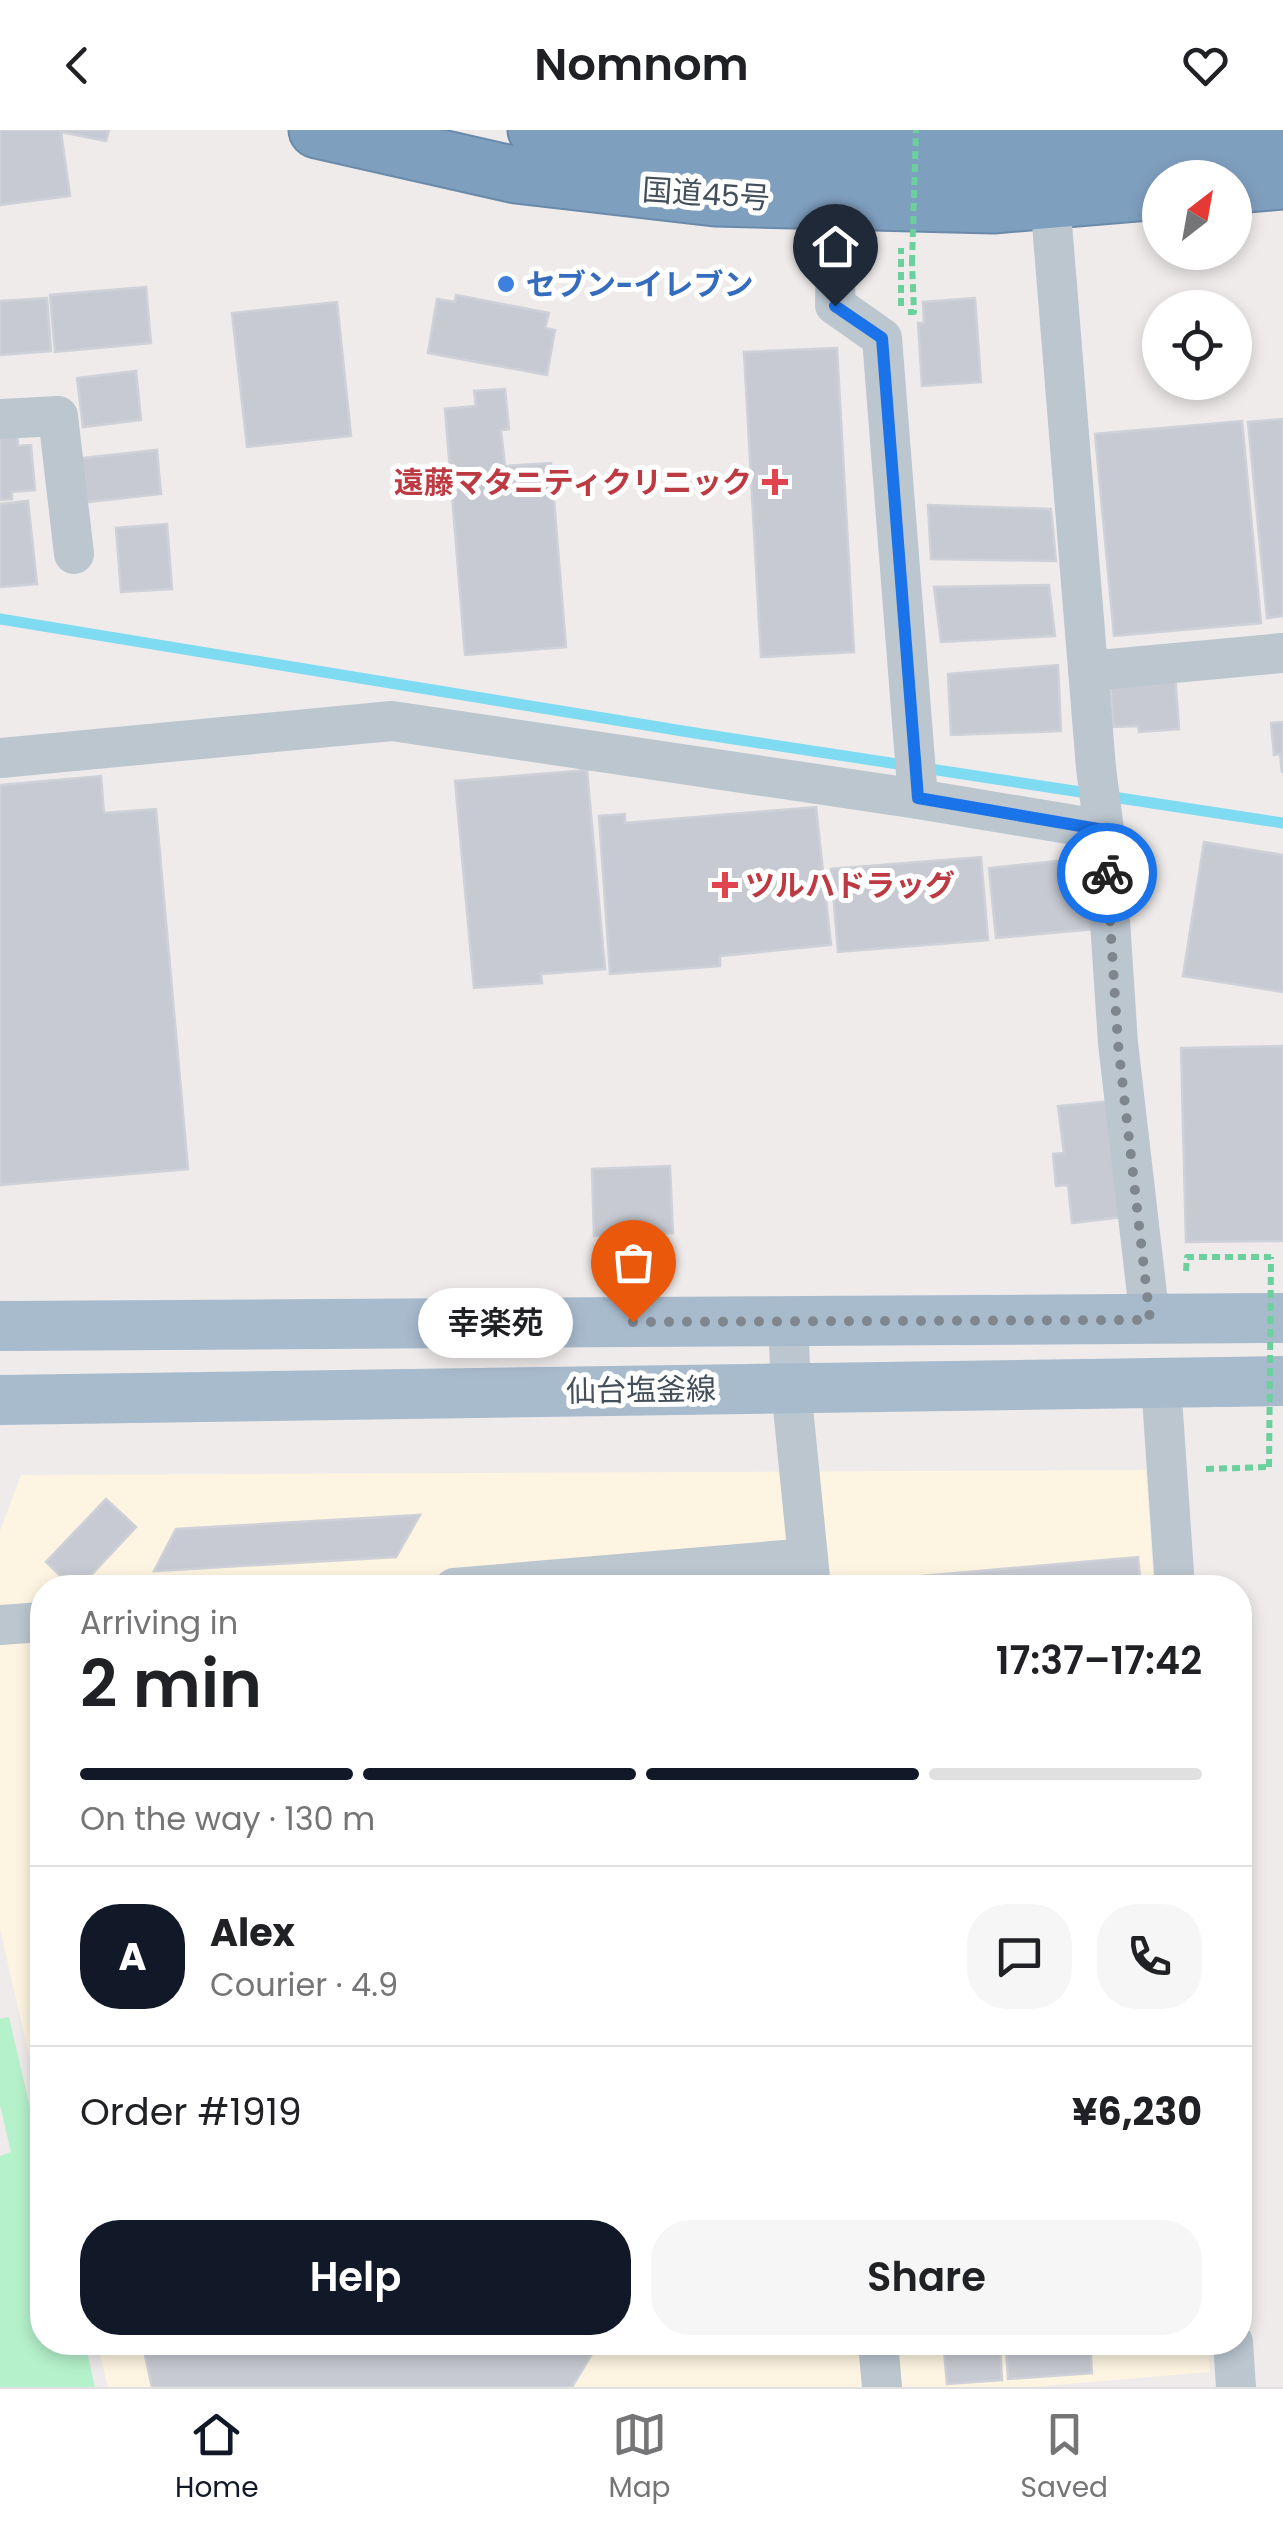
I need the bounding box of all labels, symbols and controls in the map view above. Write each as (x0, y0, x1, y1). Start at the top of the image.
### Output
text: Nomnom (534, 33, 749, 96)
icon: back (50, 38, 105, 93)
icon: heart (1178, 38, 1233, 93)
north arrow (1142, 160, 1252, 270)
map controls (1142, 160, 1252, 400)
street label: 国道45号 (641, 168, 771, 220)
pin (793, 204, 878, 307)
icon: home (808, 219, 863, 274)
place label: セブン-イレブン (526, 263, 753, 306)
marker: セブン-イレブン (495, 273, 517, 295)
button: locate (1142, 290, 1252, 400)
place label: 遠藤マタニティクリニック (394, 461, 752, 504)
marker: 遠藤マタニティクリニック (762, 469, 788, 495)
courier (1057, 823, 1157, 923)
icon: bike (1080, 846, 1135, 901)
place label: ツルハドラッグ (745, 864, 955, 907)
marker: ツルハドラッグ (714, 874, 736, 896)
pin (591, 1220, 676, 1323)
icon: bag (606, 1235, 661, 1290)
callout: 幸楽苑 (418, 1287, 573, 1357)
text: 幸楽苑 (447, 1300, 544, 1345)
street label: 仙台塩釜線 (566, 1367, 716, 1413)
text: Arriving in (80, 1600, 238, 1645)
text: 17:37–17:42 (996, 1634, 1202, 1687)
text: 2 min (80, 1639, 262, 1730)
text: On the way · 130 m (80, 1796, 375, 1841)
button: chat (967, 1904, 1072, 2009)
button: phone (1097, 1904, 1202, 2009)
text: Alex (210, 1906, 295, 1959)
text: A (118, 1930, 147, 1983)
text: Courier · 4.9 (210, 1962, 398, 2007)
text: Order #1919 (80, 2085, 302, 2138)
text: ¥6,230 (1072, 2085, 1202, 2138)
button: Help (80, 2220, 631, 2335)
button: Share (651, 2220, 1202, 2335)
tab: Home (175, 2407, 259, 2509)
tab: Map (609, 2407, 671, 2509)
tab: Saved (1021, 2407, 1108, 2509)

